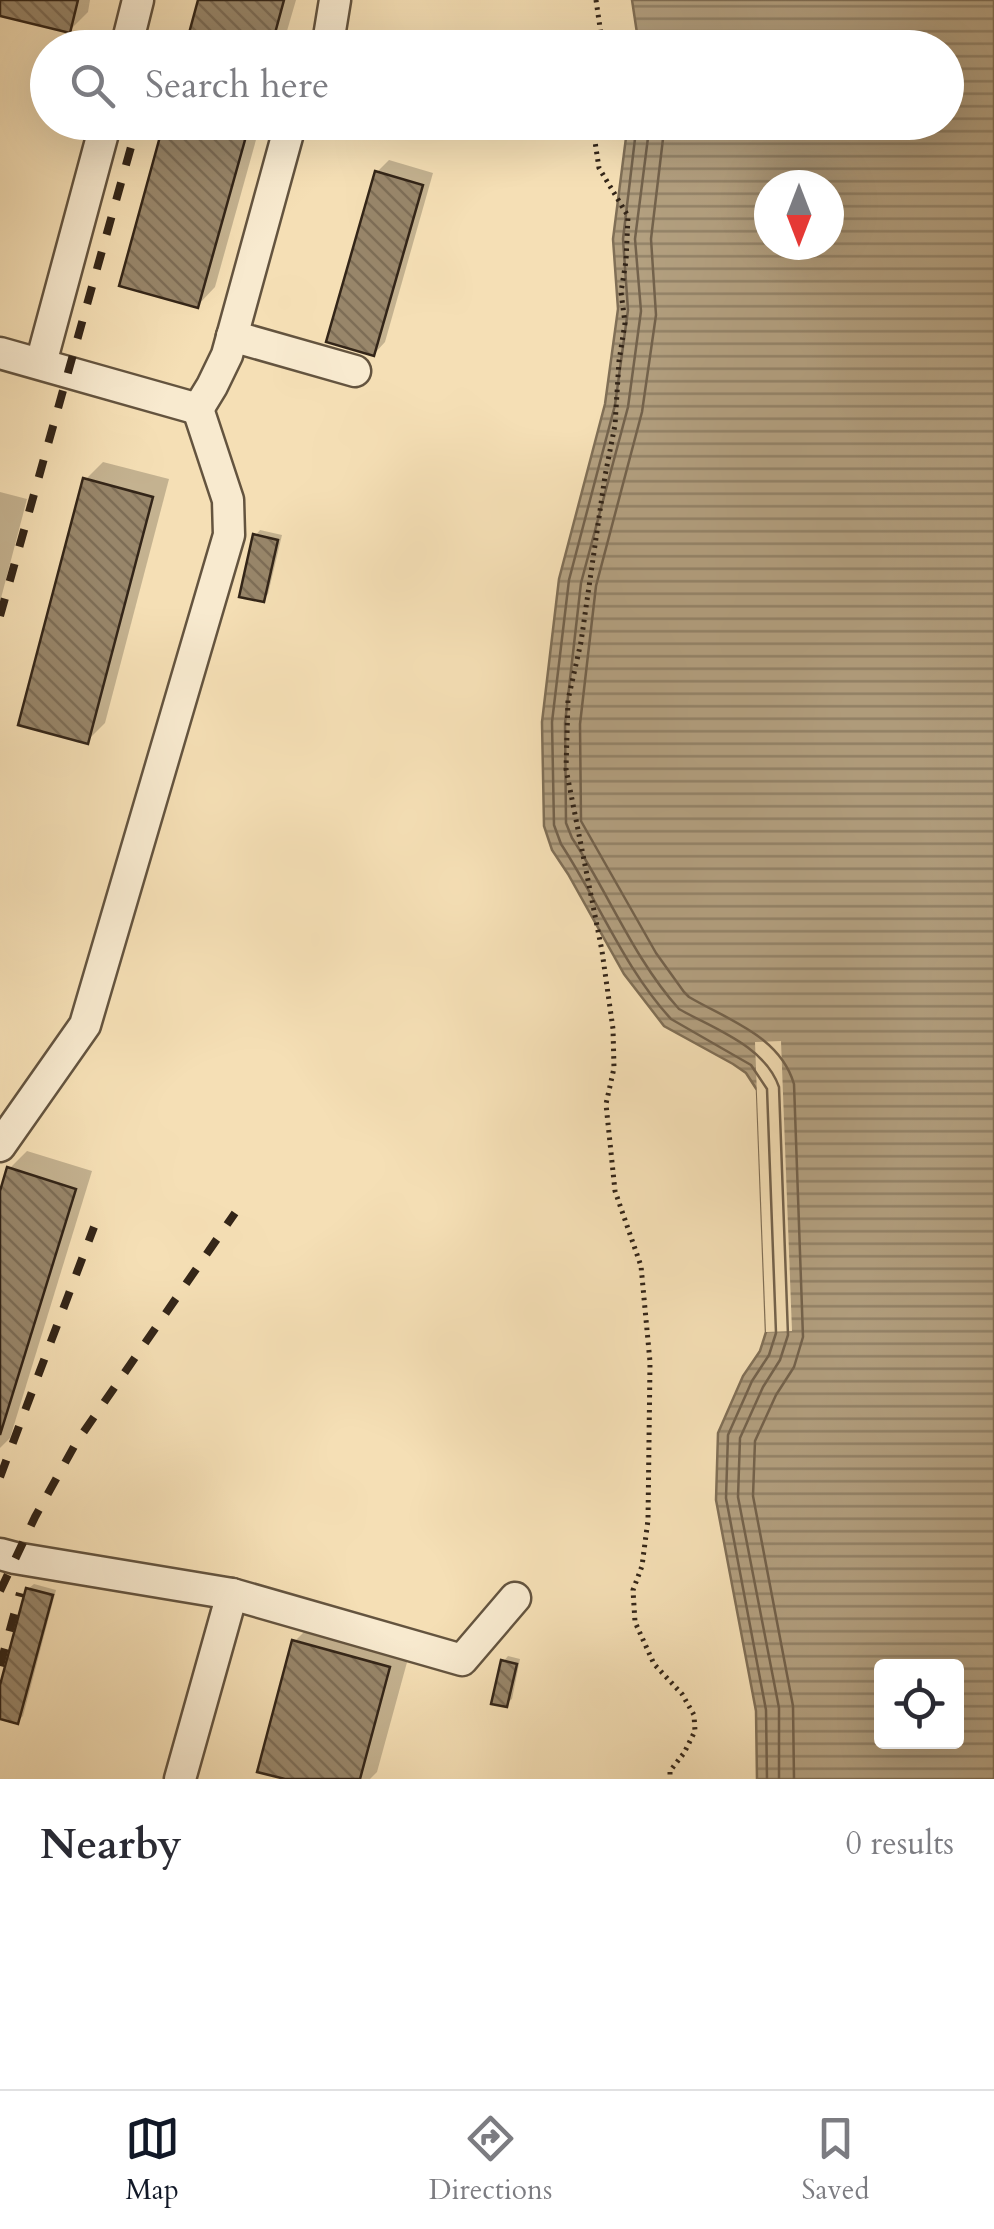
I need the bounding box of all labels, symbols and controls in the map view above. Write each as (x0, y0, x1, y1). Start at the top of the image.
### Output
search box (30, 30, 964, 140)
icon: search (65, 58, 120, 113)
text: Search here (145, 59, 329, 111)
north arrow (754, 170, 844, 260)
map controls (874, 1659, 964, 1749)
button: locate (874, 1659, 964, 1749)
text: Nearby (40, 1816, 182, 1873)
text: 0 results (846, 1822, 954, 1866)
tab: Map (125, 2111, 180, 2209)
tab: Directions (429, 2111, 552, 2209)
tab: Saved (801, 2111, 869, 2209)

